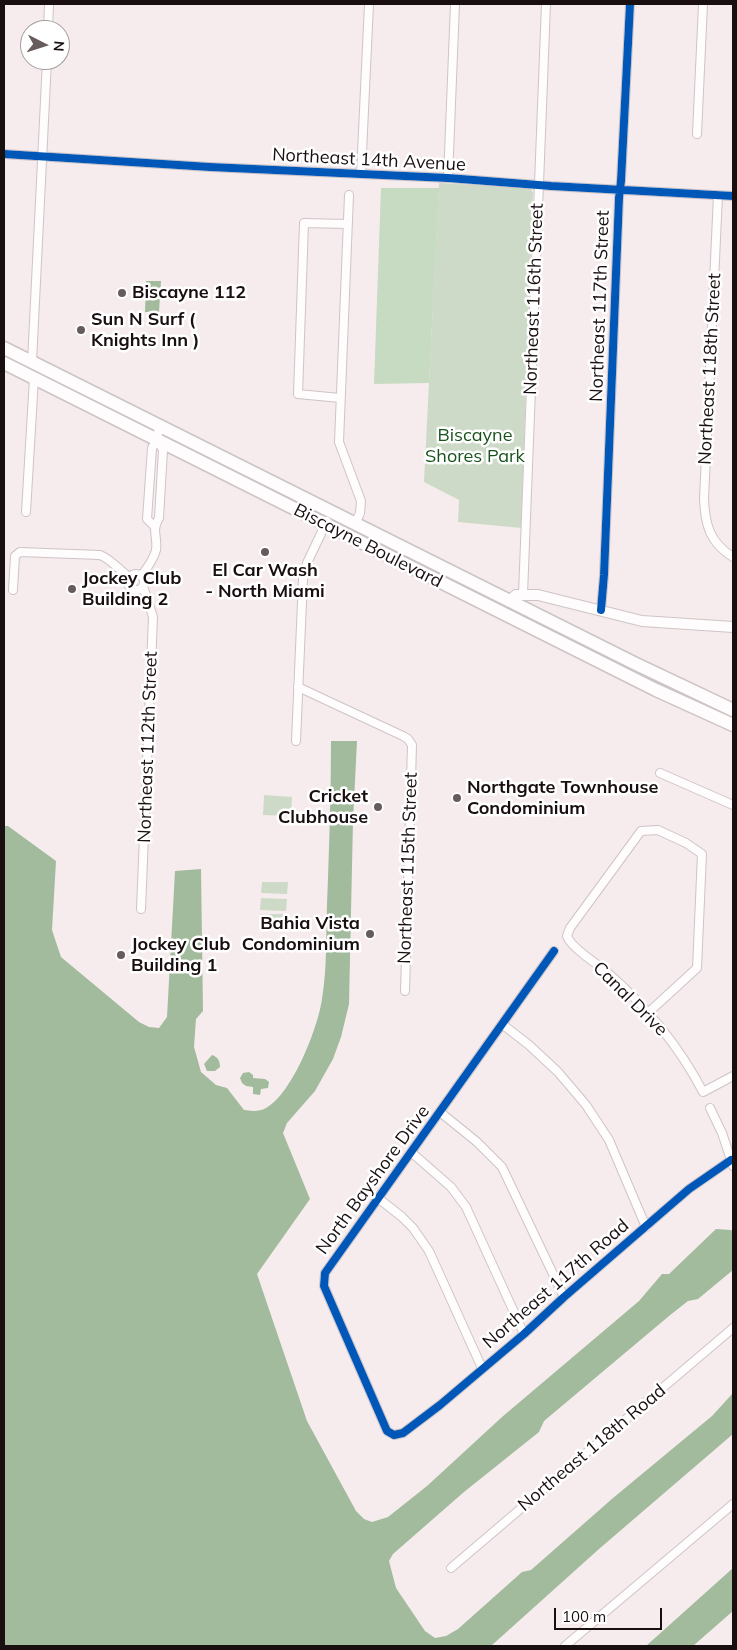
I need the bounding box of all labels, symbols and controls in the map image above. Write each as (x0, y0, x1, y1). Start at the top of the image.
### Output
north arrow (20, 20, 70, 70)
text: N (50, 40, 68, 52)
street label: Northeast 14th Avenue (272, 144, 466, 176)
street label: Northeast 116th Street (520, 203, 548, 395)
street label: Northeast 117th Street (586, 210, 614, 402)
street label: Northeast 118th Street (694, 273, 726, 465)
place label: Biscayne 112 (132, 282, 246, 304)
marker: Biscayne 112 (116, 287, 128, 299)
place label: Sun N Surf ( Knights Inn ) (91, 309, 200, 352)
marker: Sun N Surf ( Knights Inn ) (75, 324, 87, 336)
park label: Biscayne Shores Park (425, 425, 525, 468)
street label: Biscayne Boulevard (290, 499, 446, 593)
marker: El Car Wash - North Miami (259, 546, 271, 558)
place label: El Car Wash - North Miami (205, 560, 325, 602)
place label: Jockey Club Building 2 (82, 568, 181, 610)
marker: Jockey Club Building 2 (66, 583, 78, 595)
street label: Northeast 112th Street (134, 651, 162, 843)
street label: Northeast 115th Street (394, 772, 422, 964)
place label: Northgate Townhouse Condominium (467, 777, 658, 820)
place label: Cricket Clubhouse (278, 786, 368, 829)
marker: Northgate Townhouse Condominium (451, 792, 463, 804)
marker: Cricket Clubhouse (372, 801, 384, 813)
place label: Bahia Vista Condominium (242, 913, 360, 956)
marker: Bahia Vista Condominium (364, 928, 376, 940)
place label: Jockey Club Building 1 (131, 934, 230, 976)
marker: Jockey Club Building 1 (115, 949, 127, 961)
street label: Canal Drive (588, 957, 672, 1041)
street label: North Bayshore Drive (312, 1101, 434, 1259)
street label: Northeast 117th Road (479, 1215, 633, 1353)
street label: Northeast 118th Road (514, 1380, 670, 1516)
scale bar (557, 1598, 664, 1630)
text: 100 m (562, 1607, 606, 1626)

